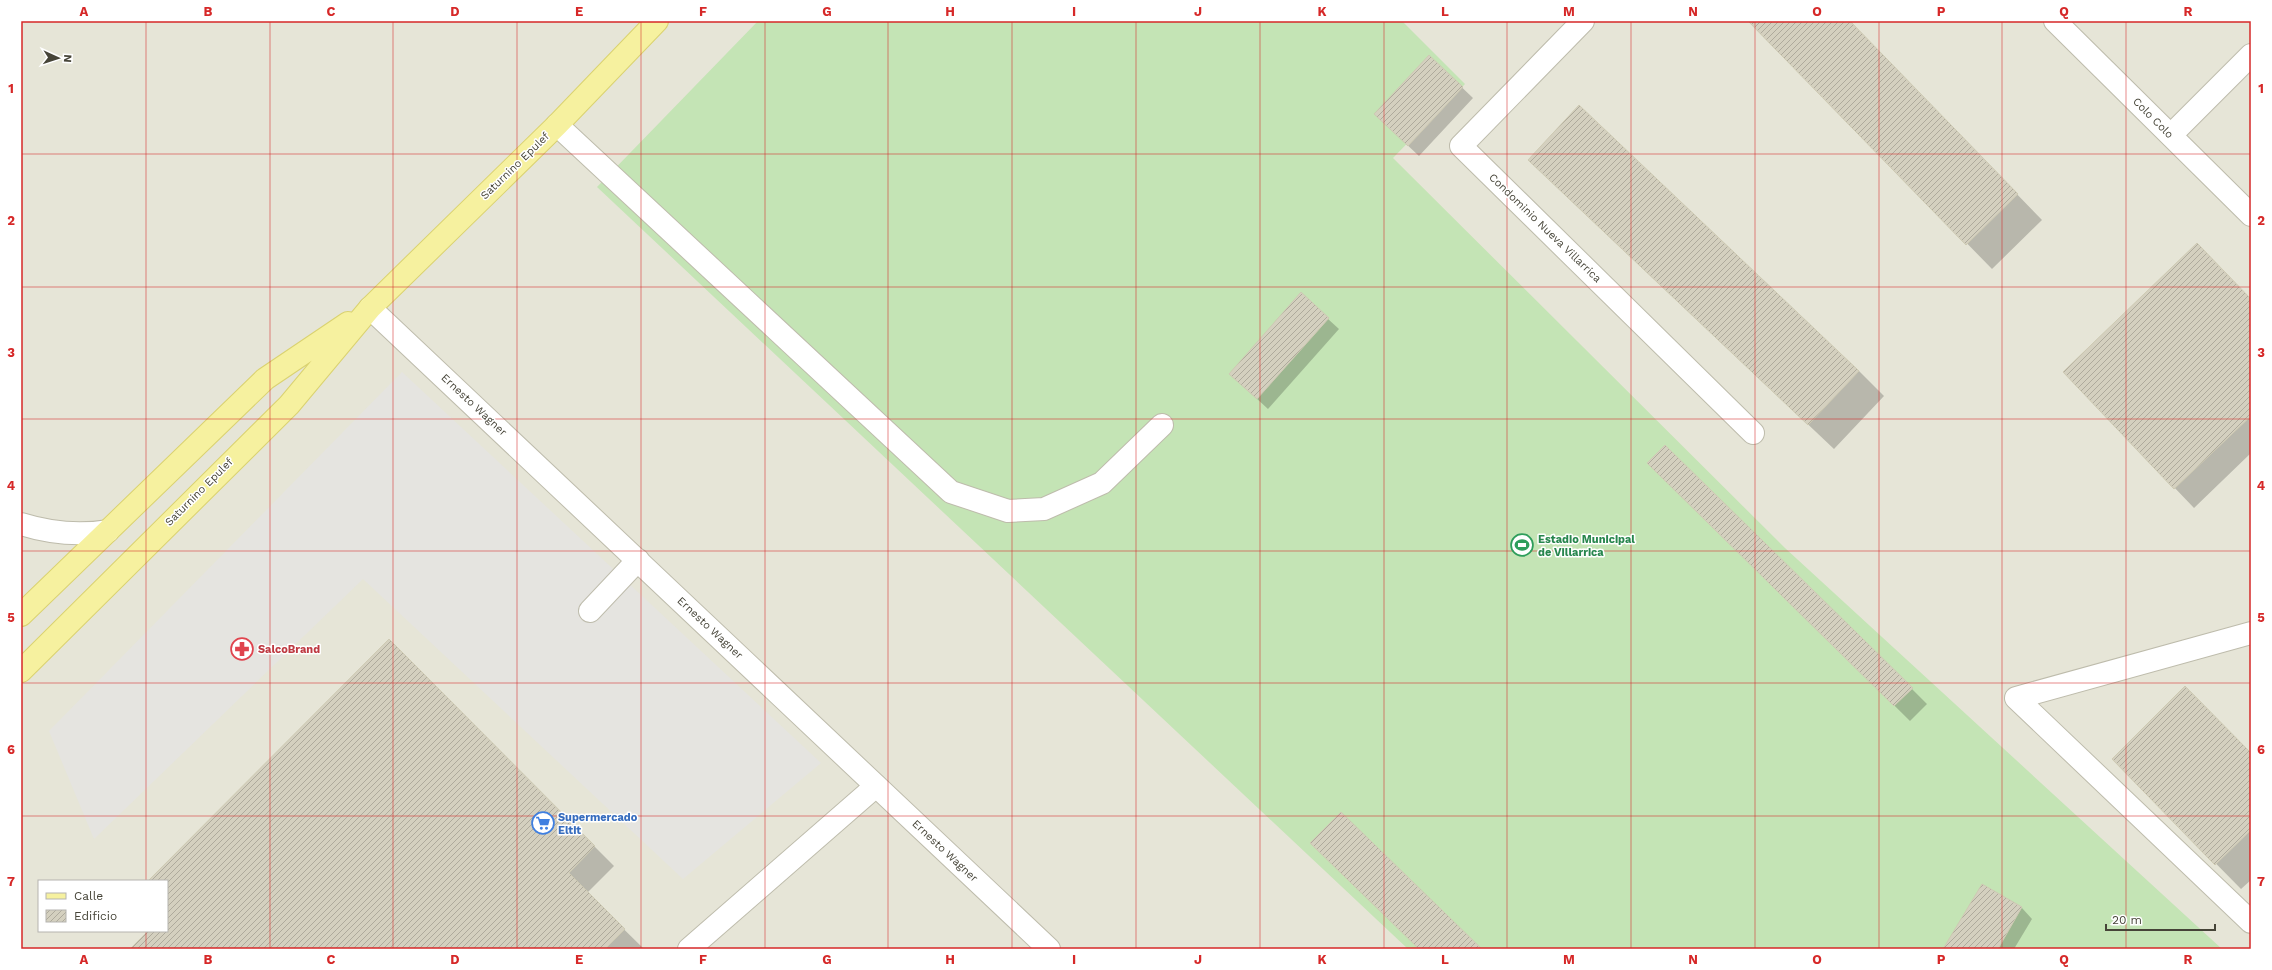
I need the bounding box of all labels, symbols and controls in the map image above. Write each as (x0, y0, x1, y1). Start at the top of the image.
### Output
text: A (80, 4, 89, 19)
text: B (204, 4, 213, 19)
text: C (327, 4, 336, 19)
text: D (450, 4, 460, 19)
text: E (575, 4, 583, 19)
text: F (699, 4, 707, 19)
text: G (822, 4, 832, 19)
text: H (945, 4, 955, 19)
text: I (1072, 4, 1076, 19)
text: J (1194, 4, 1202, 19)
text: K (1317, 4, 1327, 19)
text: L (1441, 4, 1449, 19)
text: M (1563, 4, 1575, 19)
text: N (1688, 4, 1698, 19)
text: O (1812, 4, 1822, 19)
text: P (1937, 4, 1946, 19)
text: Q (2059, 4, 2069, 19)
text: R (2184, 4, 2193, 19)
north arrow (38, 38, 78, 78)
text: N (61, 54, 74, 63)
text: 1 (8, 81, 14, 96)
text: 1 (2258, 81, 2264, 96)
street label: Colo Colo (2130, 95, 2176, 141)
street label: Saturnino Epulef (478, 129, 553, 202)
street label: Condominio Nueva Villarrica (1486, 171, 1604, 285)
text: 2 (7, 213, 15, 228)
text: 2 (2257, 213, 2265, 228)
text: 3 (7, 345, 15, 360)
text: 3 (2257, 345, 2265, 360)
street label: Ernesto Wagner (438, 371, 510, 439)
street label: Saturnino Epulef (162, 455, 236, 529)
text: 4 (7, 478, 16, 493)
text: 4 (2257, 478, 2266, 493)
sports icon: Estadio Municipal de Villarrica (1509, 532, 1535, 558)
place label: Estadio Municipal de Villarrica (1538, 533, 1635, 559)
street label: Ernesto Wagner (674, 594, 746, 662)
text: 5 (7, 610, 15, 625)
text: 5 (2257, 610, 2265, 625)
pharmacy icon: SalcoBrand (229, 636, 255, 662)
place label: SalcoBrand (258, 643, 320, 656)
text: 6 (7, 742, 15, 757)
text: 6 (2257, 742, 2265, 757)
supermarket icon: Supermercado Eltit (530, 810, 556, 836)
place label: Supermercado Eltit (558, 811, 638, 837)
street label: Ernesto Wagner (909, 817, 981, 885)
text: 7 (7, 874, 15, 889)
text: 7 (2257, 874, 2265, 889)
legend (38, 880, 168, 932)
text: Calle (74, 889, 103, 903)
scale bar (2106, 906, 2215, 932)
text: Edificio (74, 909, 117, 923)
text: 20 m (2112, 913, 2142, 927)
text: A (80, 952, 89, 967)
text: B (204, 952, 213, 967)
text: C (327, 952, 336, 967)
text: D (450, 952, 460, 967)
text: E (575, 952, 583, 967)
text: F (699, 952, 707, 967)
text: G (822, 952, 832, 967)
text: H (945, 952, 955, 967)
text: I (1072, 952, 1076, 967)
text: J (1194, 952, 1202, 967)
text: K (1317, 952, 1327, 967)
text: L (1441, 952, 1449, 967)
text: M (1563, 952, 1575, 967)
text: N (1688, 952, 1698, 967)
text: O (1812, 952, 1822, 967)
text: P (1937, 952, 1946, 967)
text: Q (2059, 952, 2069, 967)
text: R (2184, 952, 2193, 967)

